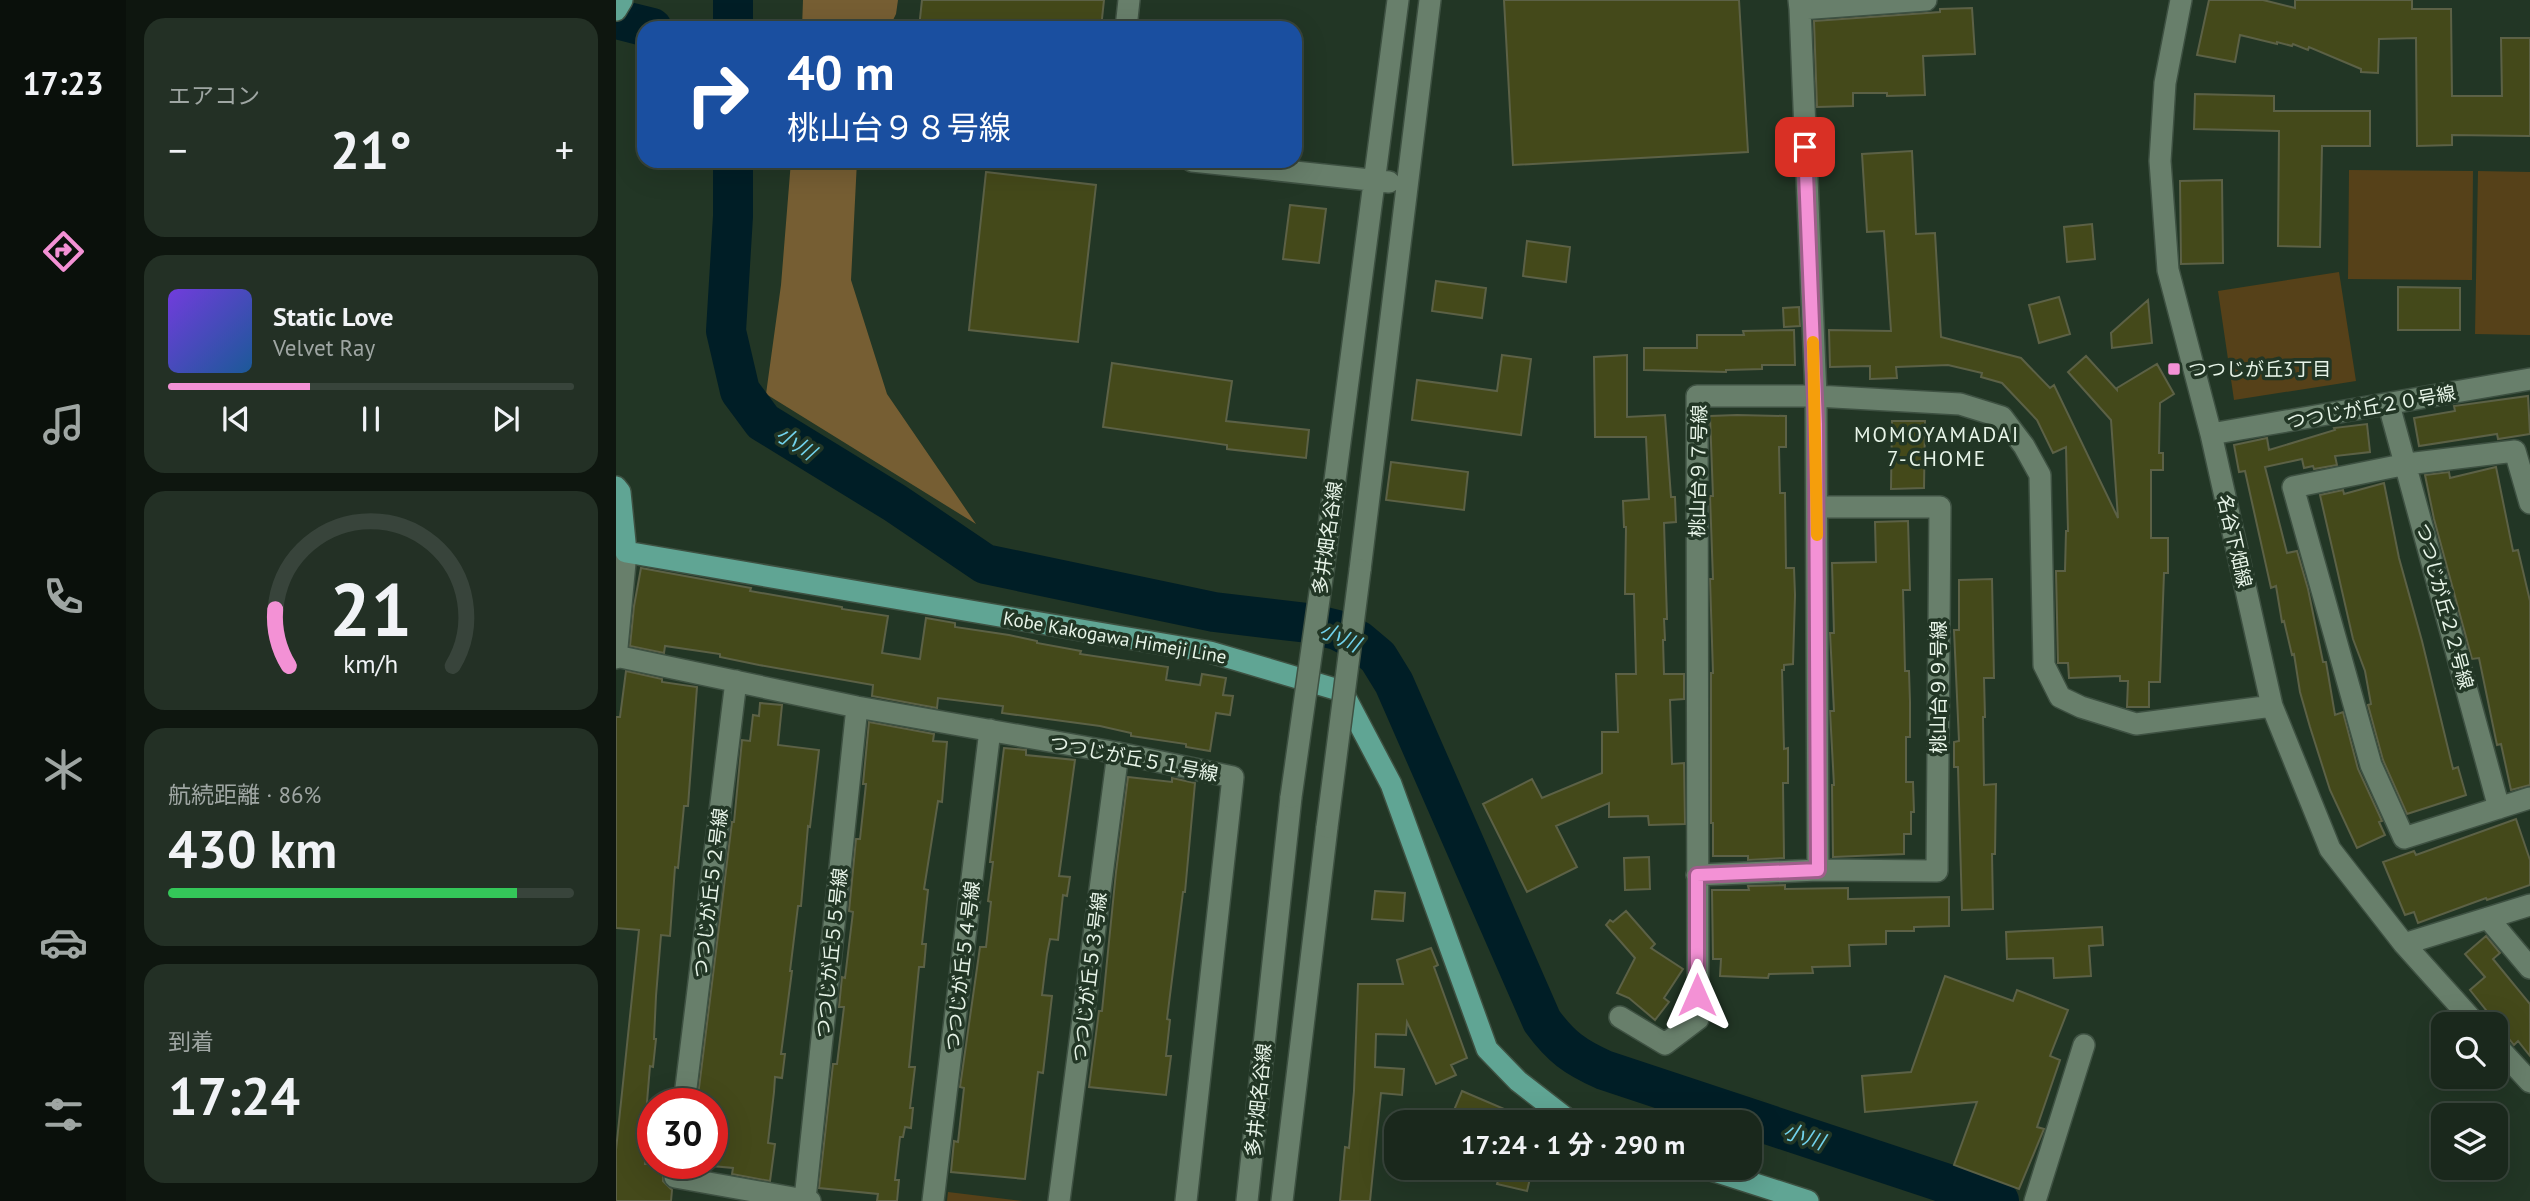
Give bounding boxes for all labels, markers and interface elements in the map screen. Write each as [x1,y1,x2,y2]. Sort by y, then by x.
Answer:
text: 40 m [787,40,894,104]
icon: right [672,49,763,140]
text: 17:23 [22,62,104,104]
text: エアコン [168,81,260,110]
text: 桃山台９８号線 [787,106,1011,148]
text: 21° [330,116,412,183]
pin [1775,117,1835,177]
text: − [168,125,187,174]
text: + [555,125,574,174]
icon: arrive [1786,128,1824,166]
icon: directions [39,227,88,276]
text: Static Love [273,300,394,333]
text: Velvet Ray [273,333,375,362]
place label: つつじが丘3丁目 [2188,357,2331,381]
marker: つつじが丘3丁目 [2166,361,2182,377]
street label: つつじが丘２０号線 [2285,380,2457,434]
icon: music [39,400,88,449]
icon: previous [217,400,255,438]
icon: pause [352,400,390,438]
icon: next [487,400,525,438]
street label: 桃山台９７号線 [1685,404,1711,538]
water label: 小川 [771,420,823,467]
district label: MOMOYAMADAI 7-CHOME [1854,421,2020,472]
street label: 多井畑名谷線 [1307,480,1347,596]
street label: 名谷下畑線 [2213,492,2257,590]
street label: つつじが丘２２号線 [2411,520,2479,692]
text: 21 [330,563,412,657]
icon: phone [39,572,88,621]
street label: Kobe Kakogawa Himeji Line [1001,606,1229,668]
water label: 小川 [1315,616,1367,659]
street label: 桃山台９９号線 [1926,620,1950,754]
text: km/h [344,648,398,680]
street label: つつじが丘５１号線 [1048,730,1220,786]
icon: climate [39,745,88,794]
text: 航続距離 · 86% [168,780,321,809]
street label: つつじが丘５２号線 [688,807,732,979]
text: 430 km [168,815,337,882]
street label: つつじが丘５５号線 [810,867,852,1039]
street label: つつじが丘５４号線 [940,880,984,1052]
street label: つつじが丘５３号線 [1067,891,1111,1063]
icon: car [39,918,88,967]
position arrow [1660,958,1734,1032]
map controls [2431,1012,2508,1180]
button: search [2431,1012,2508,1089]
text: 到着 [168,1027,214,1056]
street label: 多井畑名谷線 [1240,1042,1276,1158]
text: 17:24 [168,1062,300,1129]
speed limit sign: 30 [637,1088,728,1179]
icon: filters [39,1090,88,1139]
button: layers [2431,1103,2508,1180]
water label: 小川 [1780,1117,1830,1156]
text: 17:24 · 1 分 · 290 m [1461,1128,1685,1161]

